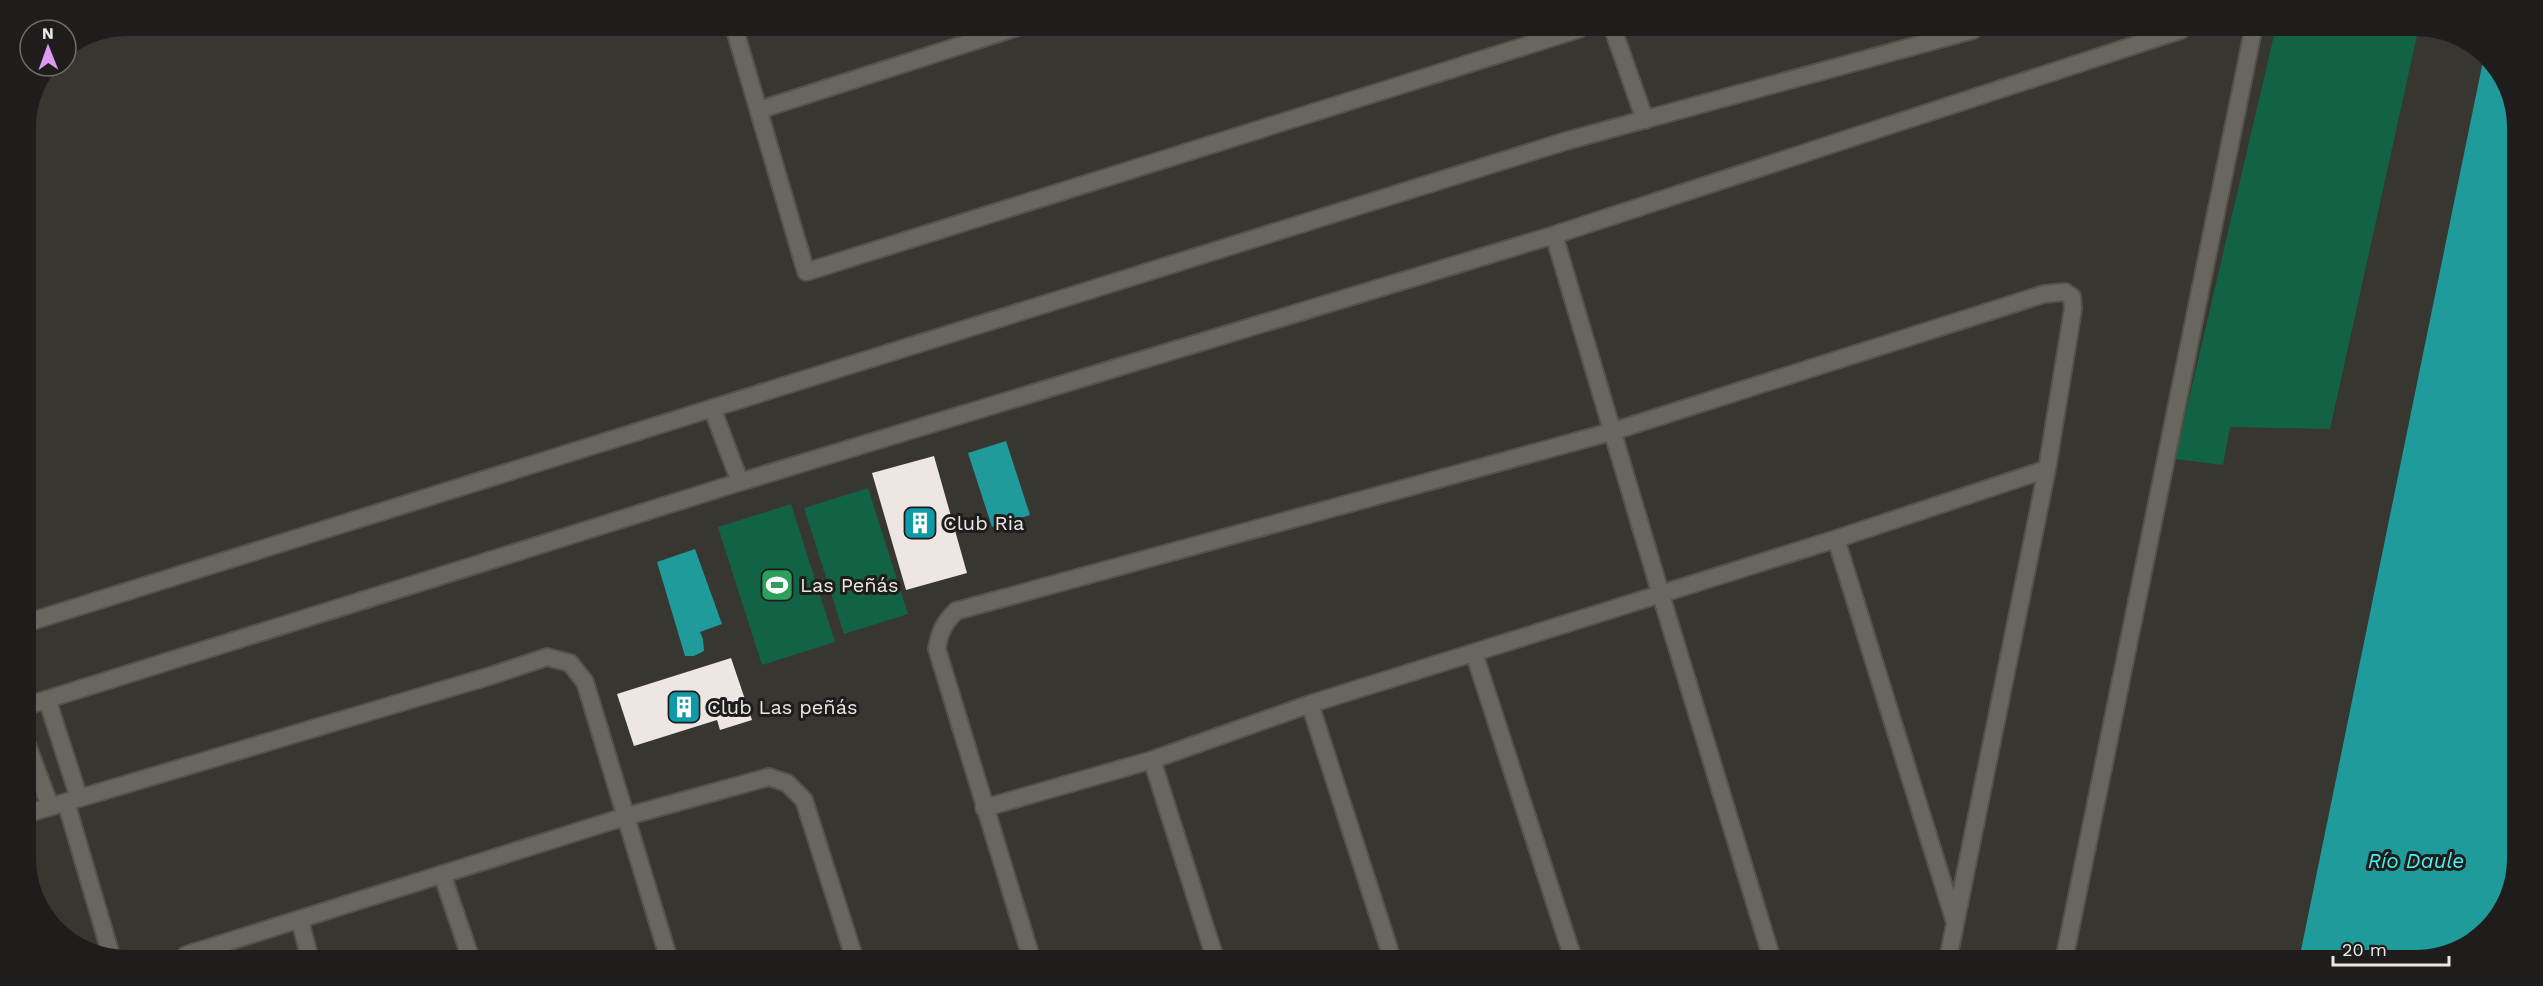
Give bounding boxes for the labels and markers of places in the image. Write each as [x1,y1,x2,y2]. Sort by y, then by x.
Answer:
building icon: Club Ria [902,505,938,541]
place label: Club Ria [943,511,1024,535]
sports icon: Las Peñás [759,567,795,603]
place label: Las Peñás [800,573,898,597]
building icon: Club Las peñás [666,689,702,725]
place label: Club Las peñás [707,695,858,719]

